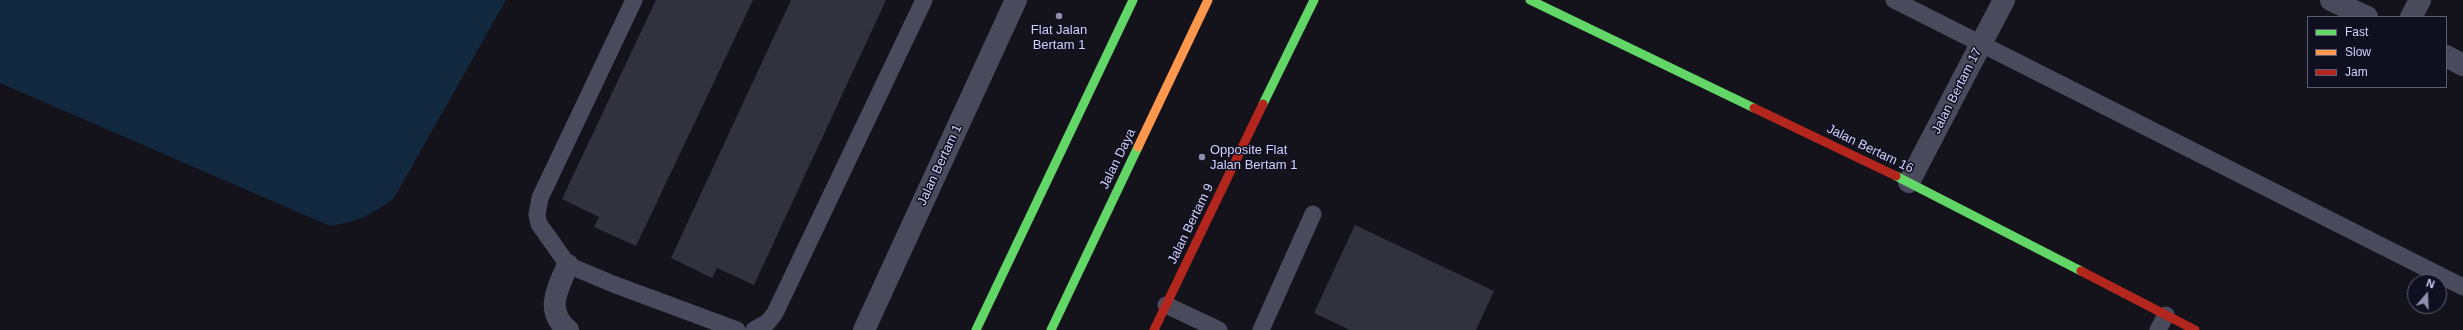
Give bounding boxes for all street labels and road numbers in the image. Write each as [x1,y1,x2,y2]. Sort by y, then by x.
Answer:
street label: Jalan Bertam 17 [1929,45,1985,137]
street label: Jalan Bertam 16 [1824,121,1916,177]
street label: Jalan Bertam 1 [914,122,966,208]
street label: Jalan Daya [1097,126,1139,192]
street label: Jalan Bertam 9 [1165,181,1217,267]

